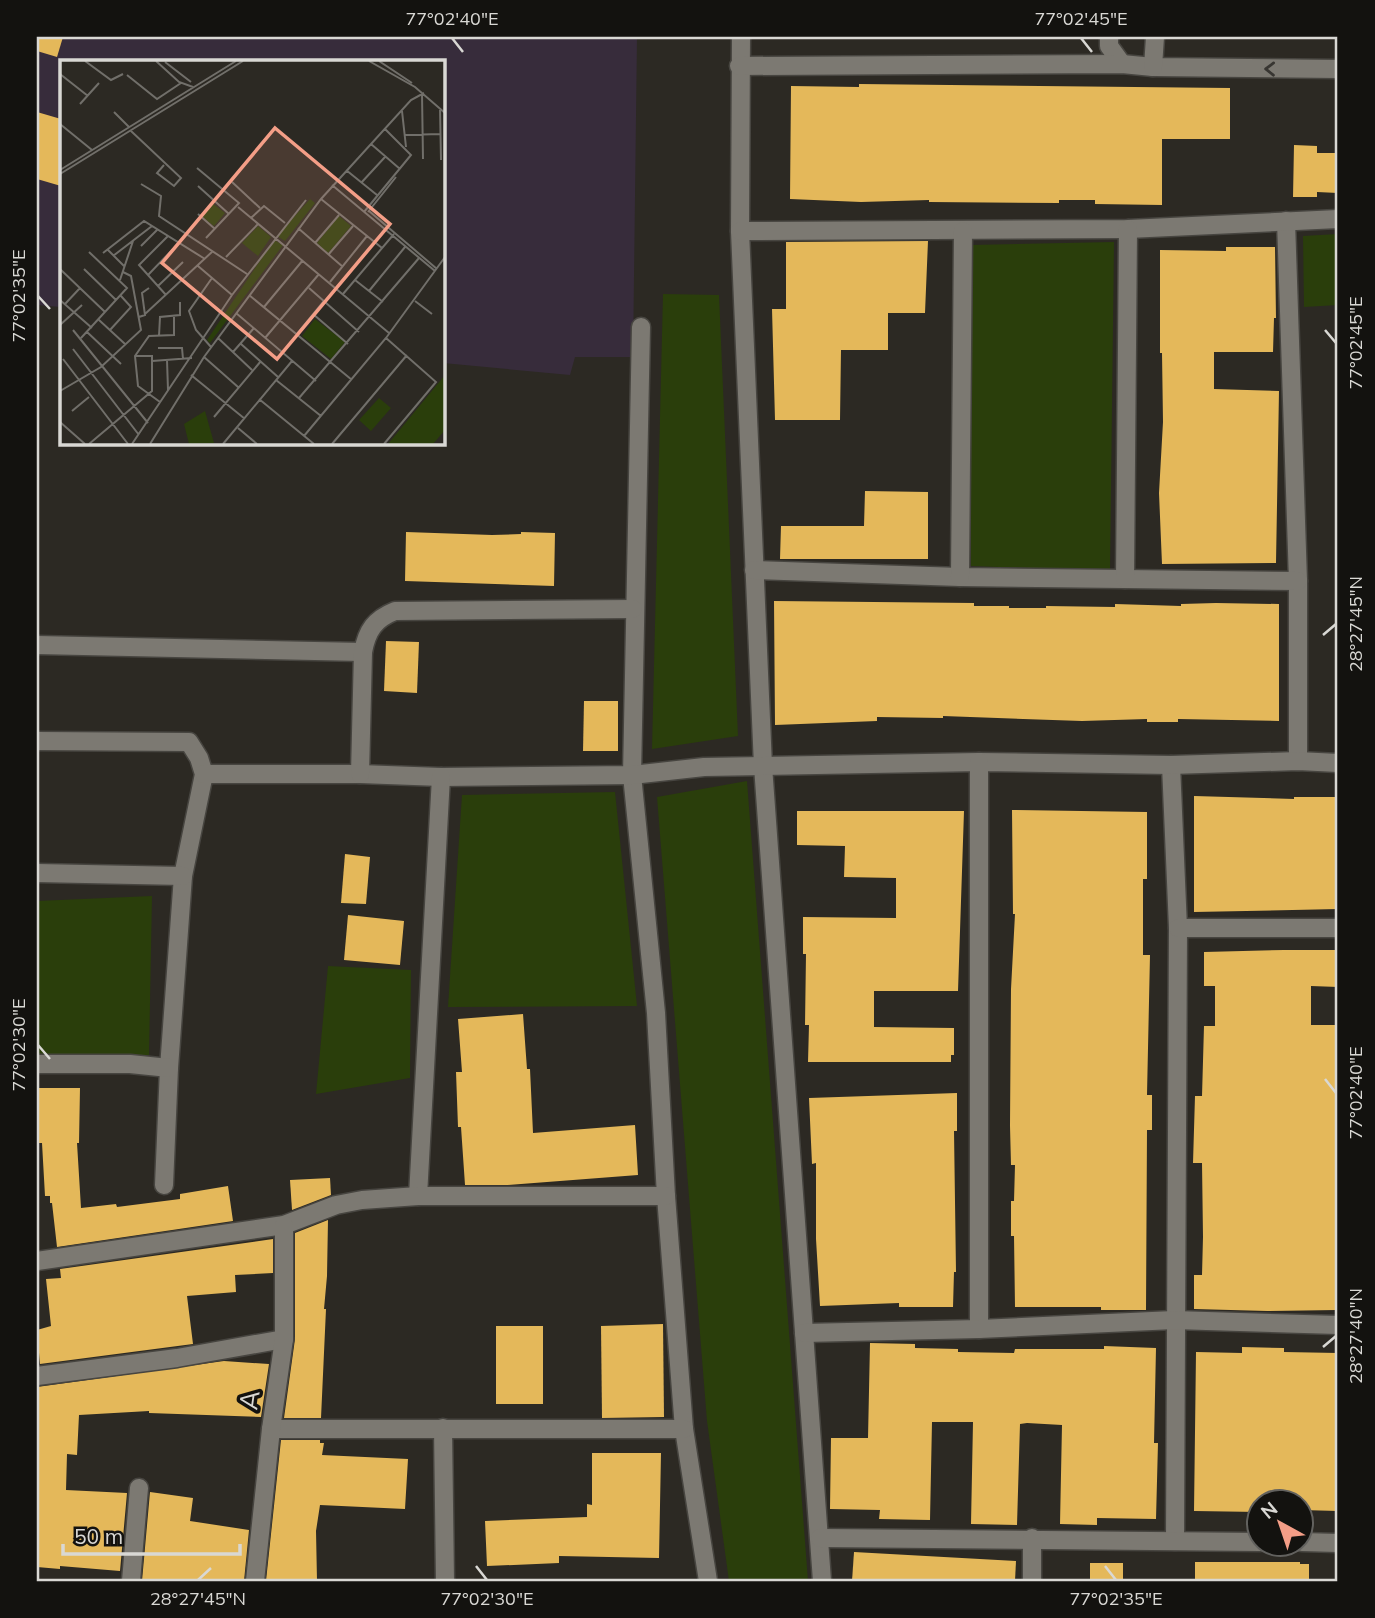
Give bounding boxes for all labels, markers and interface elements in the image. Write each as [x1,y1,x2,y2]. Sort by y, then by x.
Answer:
text: 77°02'40"E [405,7,499,30]
text: 77°02'45"E [1034,7,1128,30]
inset map [60,60,444,444]
one-way arrow [1264,61,1275,77]
text: 77°02'35"E [7,249,30,343]
text: 77°02'45"E [1344,296,1367,390]
text: 28°27'45"N [1344,576,1367,672]
text: 77°02'30"E [7,998,30,1092]
text: 77°02'40"E [1344,1046,1367,1140]
text: 28°27'40"N [1344,1288,1367,1384]
street label: A [231,1388,267,1412]
north arrow [1246,1488,1316,1558]
text: N [1256,1496,1282,1524]
scale bar [63,1513,240,1557]
text: 50 m [74,1523,123,1549]
text: 28°27'45"N [150,1587,246,1610]
text: 77°02'30"E [440,1587,534,1610]
text: 77°02'35"E [1069,1587,1163,1610]

